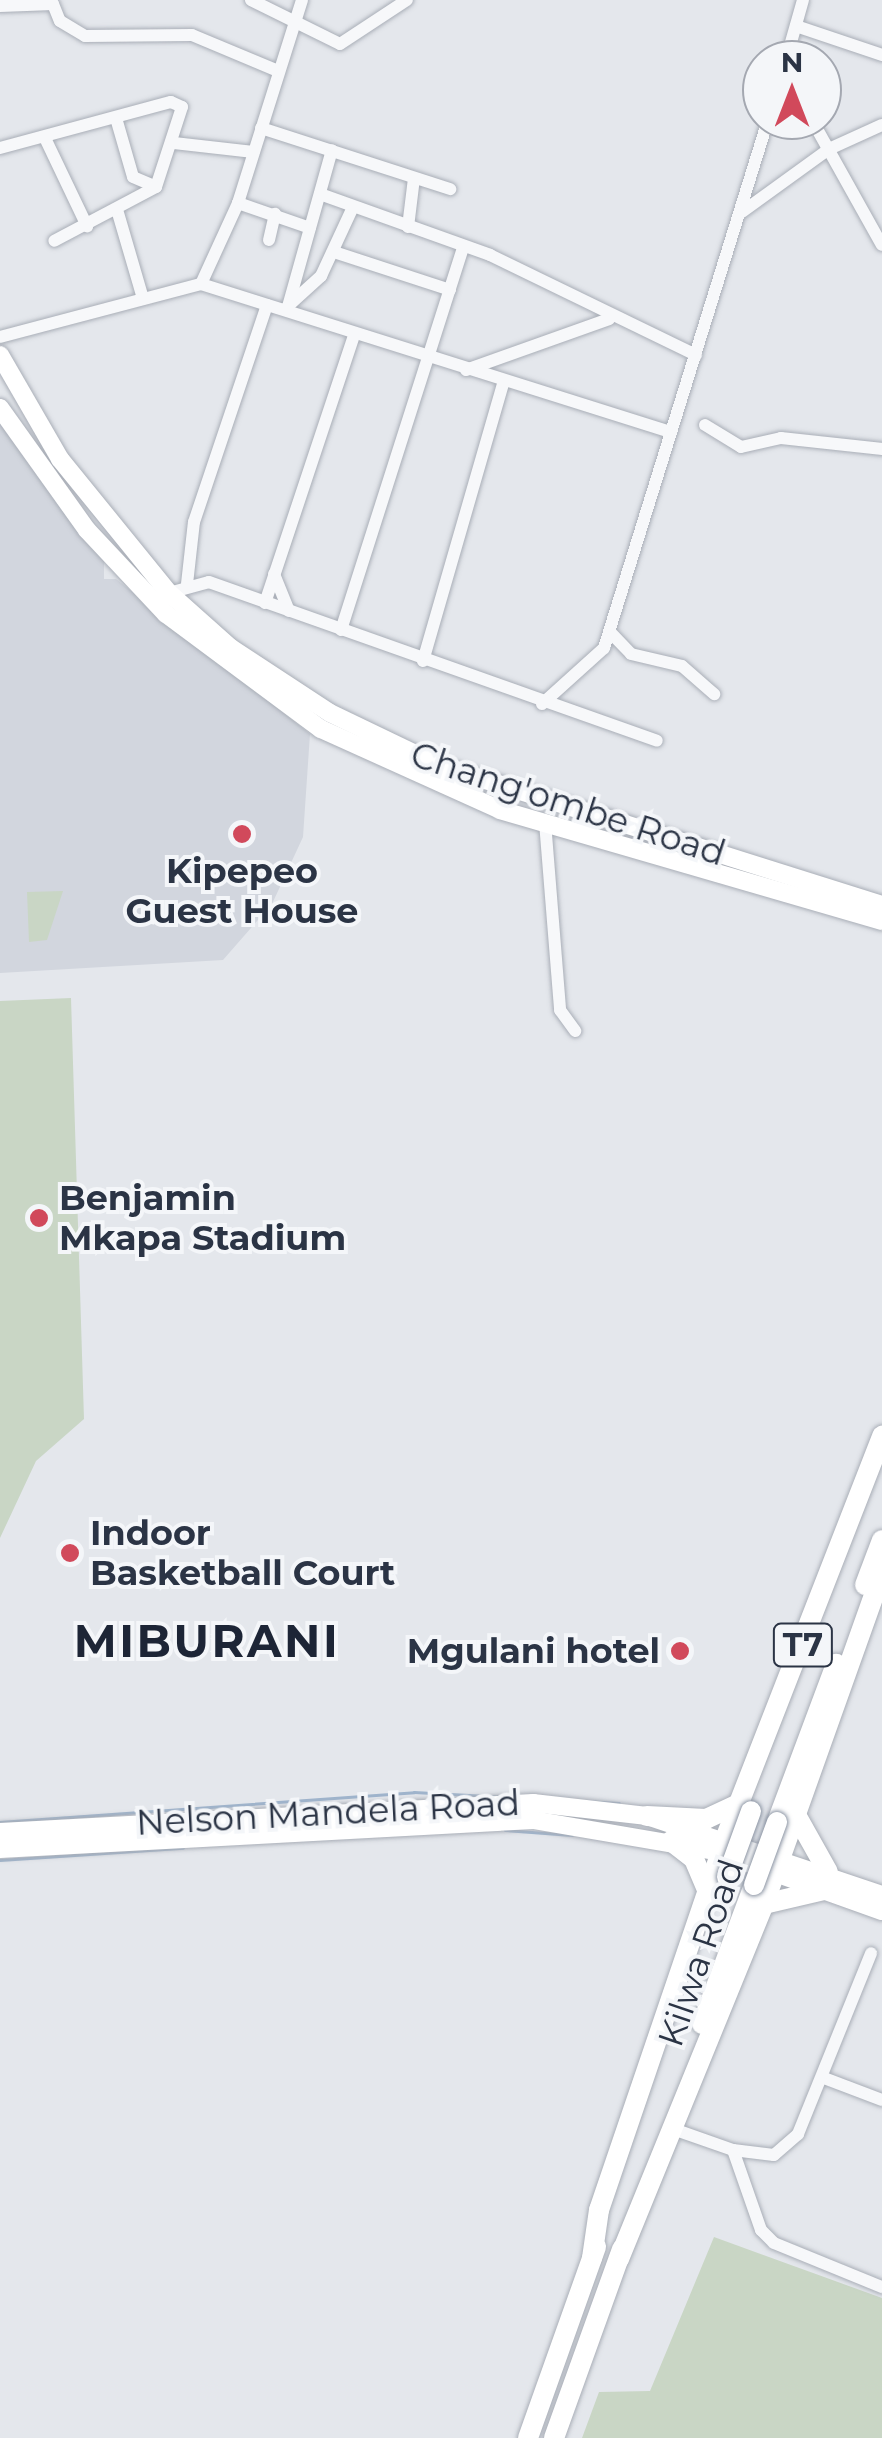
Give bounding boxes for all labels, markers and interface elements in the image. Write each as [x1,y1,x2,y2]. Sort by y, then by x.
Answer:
north arrow [742,40,842,140]
text: N [781,45,803,79]
street label: Chang'ombe Road [406,733,730,875]
marker: Kipepeo Guest House [231,823,253,845]
place label: Kipepeo Guest House [126,850,358,932]
place label: Benjamin Mkapa Stadium [59,1177,346,1259]
marker: Benjamin Mkapa Stadium [28,1207,50,1229]
place label: Indoor Basketball Court [90,1512,395,1594]
marker: Indoor Basketball Court [59,1542,81,1564]
district label: MIBURANI [74,1614,340,1668]
road number: T7 [770,1618,836,1672]
place label: Mgulani hotel [407,1630,660,1672]
marker: Mgulani hotel [669,1640,691,1662]
street label: Nelson Mandela Road [135,1782,521,1844]
street label: Kilwa Road [649,1854,753,2052]

